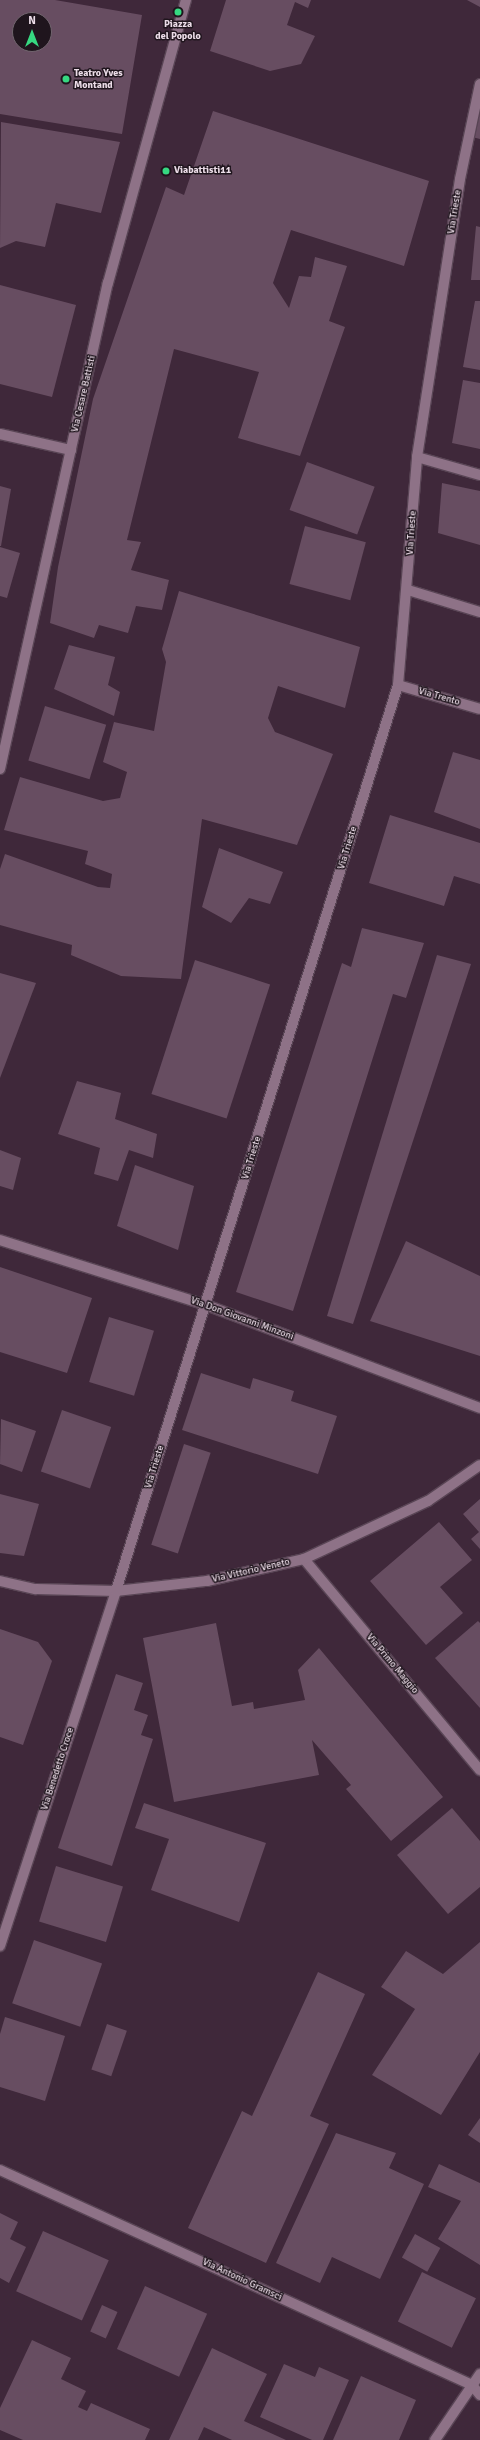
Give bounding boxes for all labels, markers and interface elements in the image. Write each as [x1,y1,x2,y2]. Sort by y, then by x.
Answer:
marker: Piazza del Popolo [173,7,183,17]
north arrow [12,12,52,52]
text: N [28,14,36,27]
place label: Piazza del Popolo [155,18,201,42]
place label: Teatro Yves Montand [74,67,123,90]
marker: Teatro Yves Montand [61,74,71,84]
place label: Viabattisti11 [174,165,231,177]
marker: Viabattisti11 [161,166,171,176]
street label: Via Trieste [446,189,464,235]
street label: Via Cesare Battisti [69,355,99,433]
street label: Via Trieste [404,510,420,556]
street label: Via Trento [417,685,461,709]
street label: Via Trieste [336,825,360,871]
street label: Via Trieste [240,1135,264,1181]
street label: Via Don Giovanni Minzoni [189,1295,295,1343]
street label: Via Trieste [143,1444,167,1490]
street label: Via Vittorio Veneto [211,1556,291,1586]
street label: Via Primo Maggio [363,1632,421,1696]
street label: Via Benedetto Croce [39,1726,77,1812]
street label: Via Antonio Gramsci [200,2256,284,2304]

